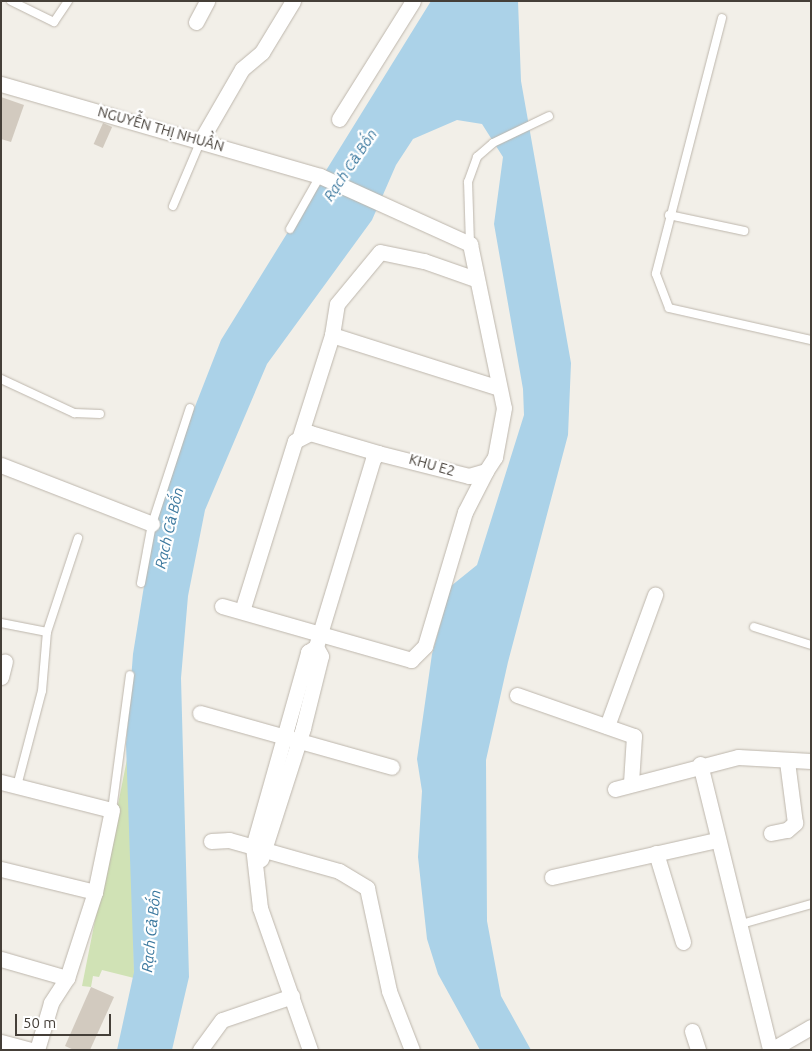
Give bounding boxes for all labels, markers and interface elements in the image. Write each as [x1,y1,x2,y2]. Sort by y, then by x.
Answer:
street label: NGUYỄN THỊ NHUẦN [96,103,226,155]
water label: Rạch Cả Bốn [319,126,381,204]
street label: KHU E2 [407,450,457,480]
water label: Rạch Cả Bốn [151,486,187,570]
water label: Rạch Cả Bốn [138,889,164,973]
scale bar [18,1004,114,1036]
text: 50 m [23,1014,56,1031]

